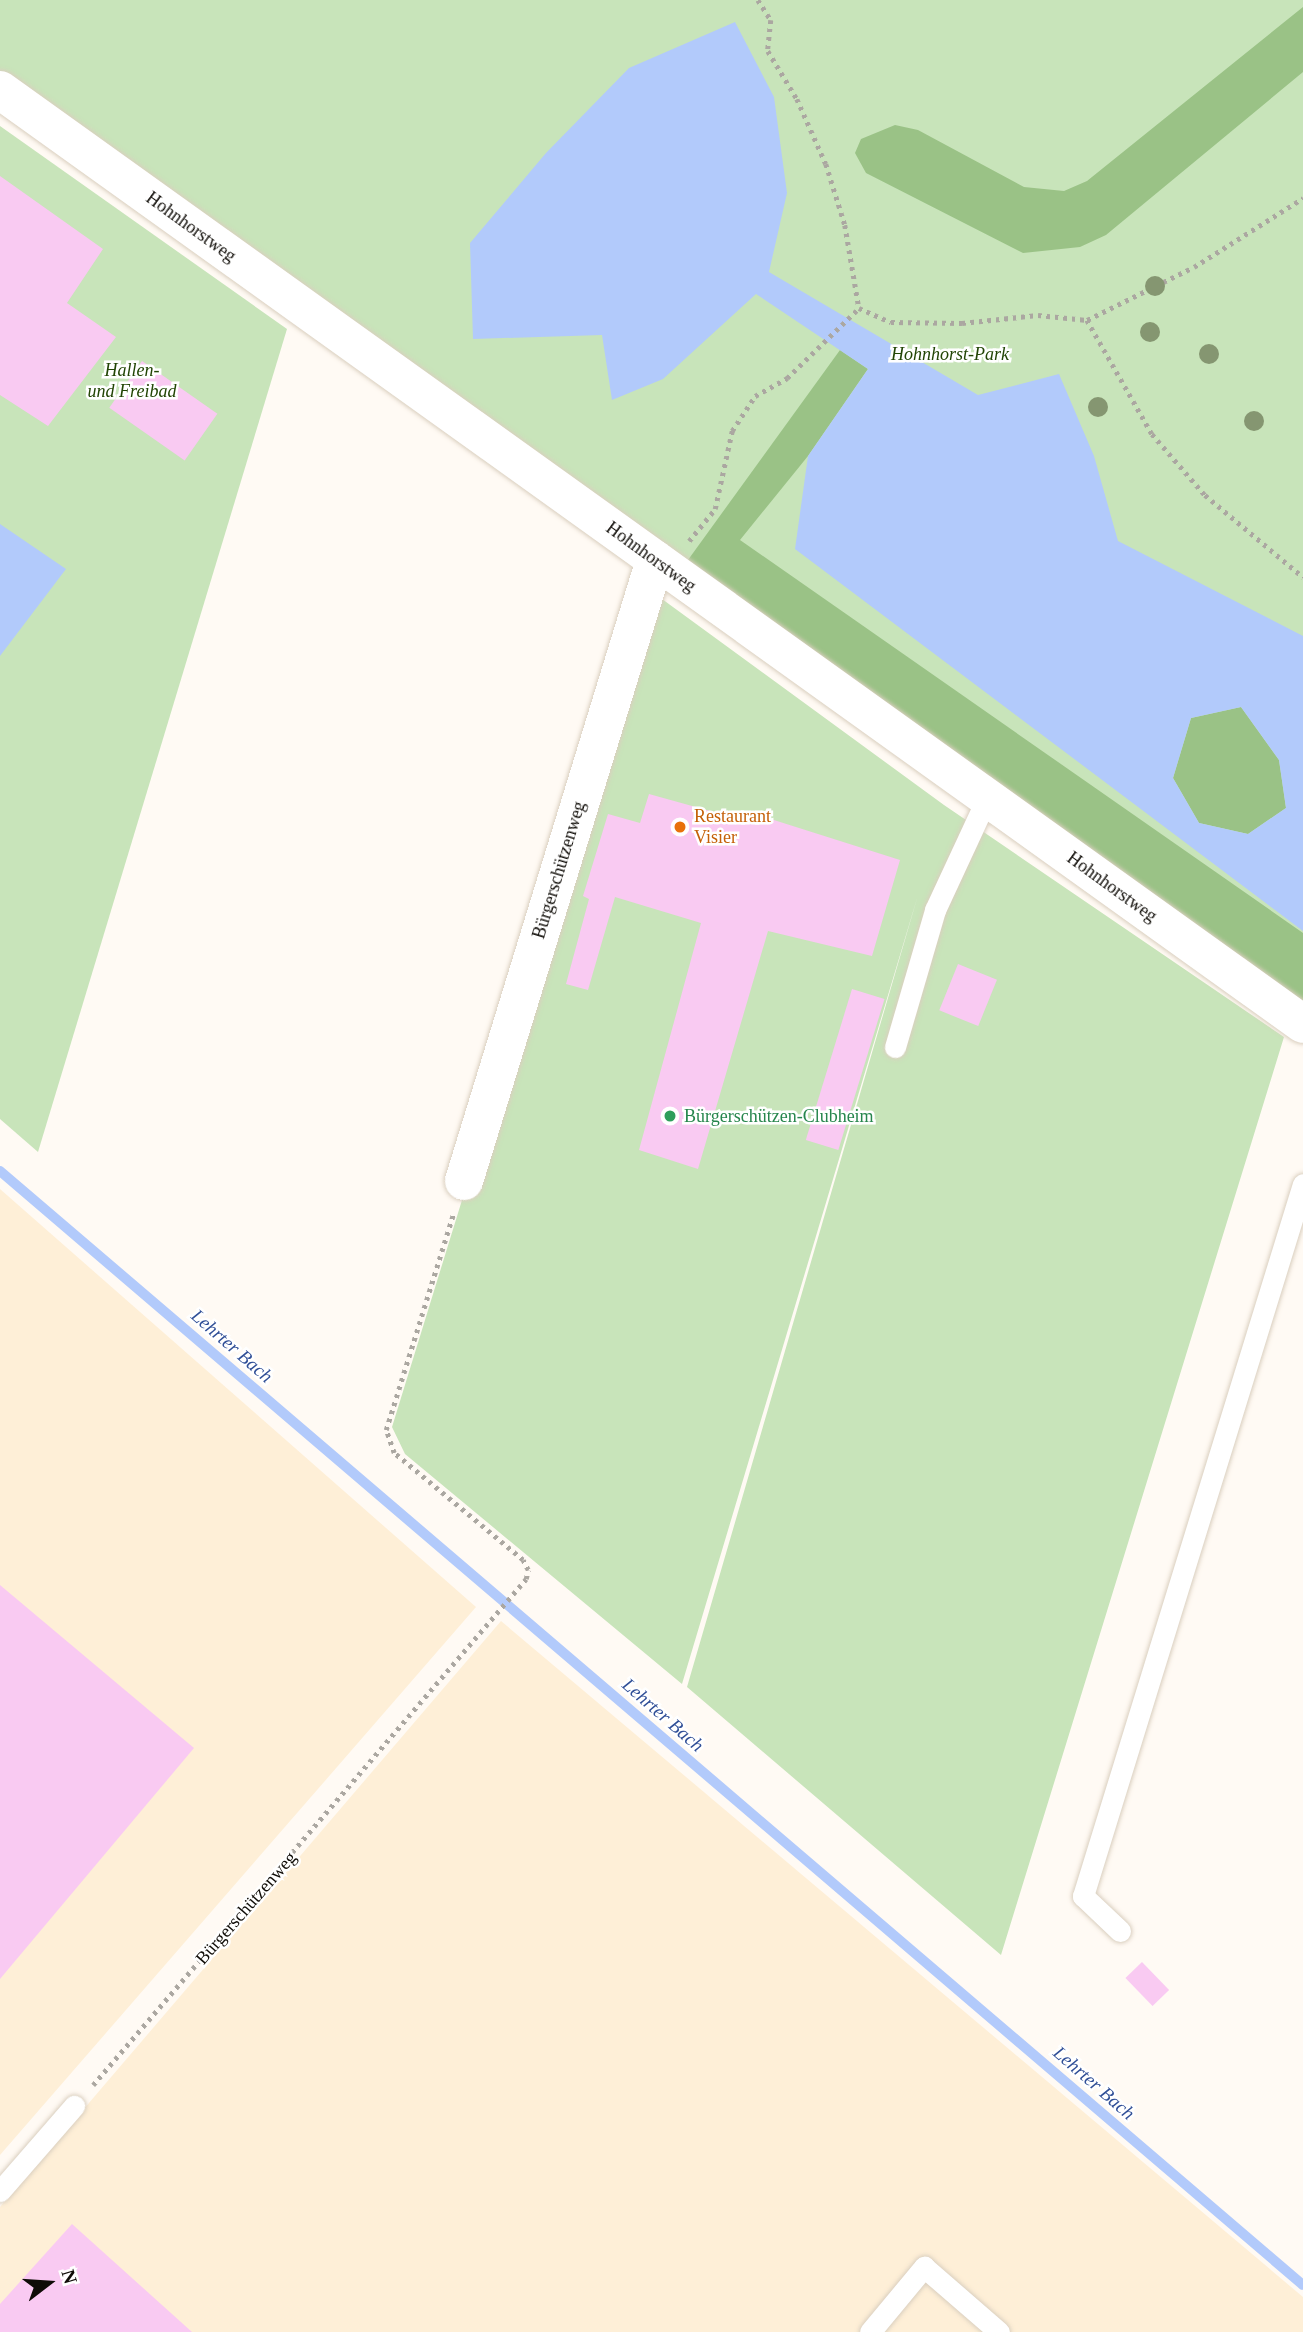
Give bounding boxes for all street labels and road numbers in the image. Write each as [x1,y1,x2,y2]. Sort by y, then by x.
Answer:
street label: Hohnhorstweg [142,187,240,267]
street label: Hohnhorstweg [602,517,700,597]
street label: Bürgerschützenweg [528,799,590,941]
street label: Hohnhorstweg [1063,847,1161,927]
street label: Bürgerschützenweg [191,1847,301,1969]

